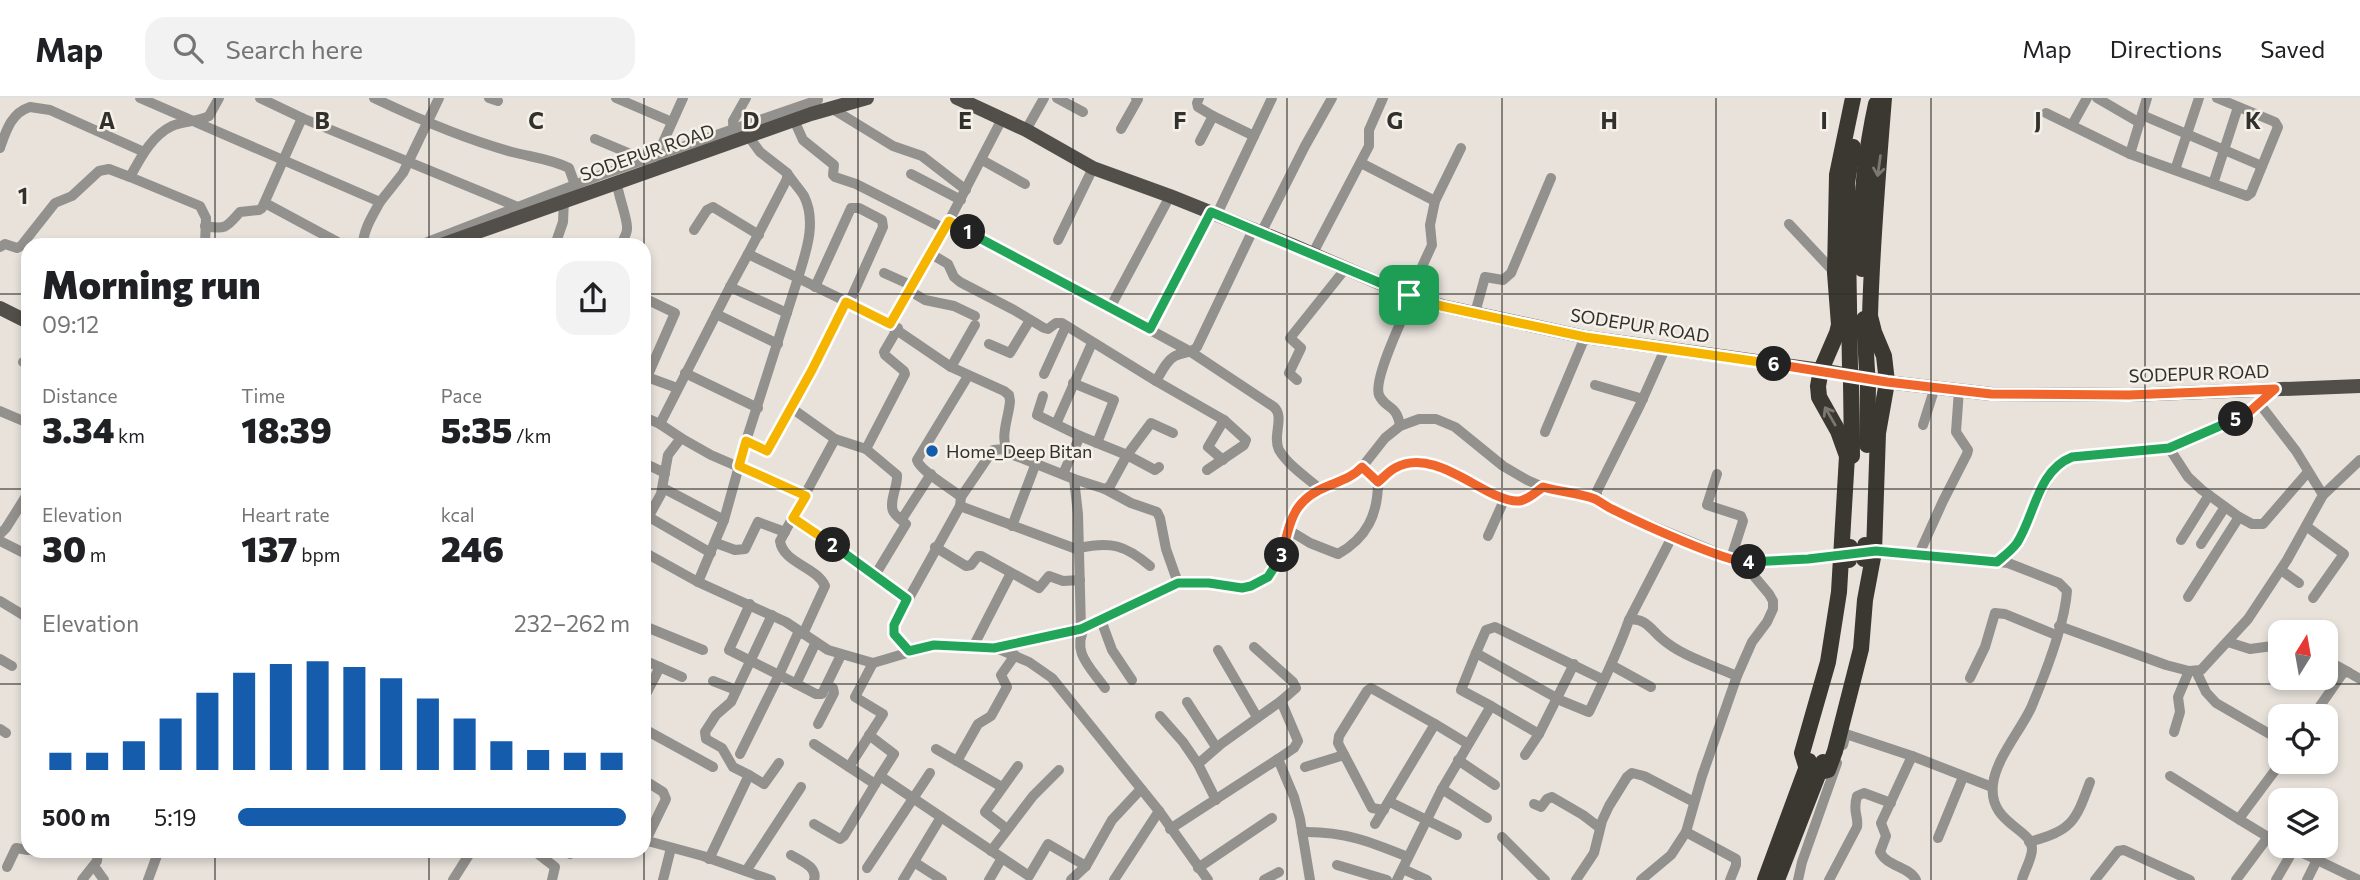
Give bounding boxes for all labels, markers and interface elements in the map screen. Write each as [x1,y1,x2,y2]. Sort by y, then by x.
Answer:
search box [145,17,635,80]
text: Map [35,28,103,69]
icon: search [169,29,207,67]
text: Search here [225,33,363,64]
text: Map [2022,34,2072,63]
text: Directions [2110,34,2222,63]
text: Saved [2260,34,2325,63]
text: A [99,106,116,134]
text: B [314,106,330,134]
text: C [528,106,544,134]
text: D [743,106,760,134]
text: E [958,106,972,134]
text: F [1173,106,1187,134]
text: G [1387,106,1403,134]
text: H [1600,106,1618,134]
text: I [1820,106,1828,134]
text: J [2034,106,2042,134]
text: K [2245,106,2261,134]
street label: SODEPUR ROAD [577,119,717,185]
one-way arrow [1872,154,1885,177]
text: 1 [18,181,28,209]
pin: 1 [950,214,986,250]
text: 1 [963,220,972,243]
text: Morning run [42,260,261,307]
button: share [556,261,630,335]
pin [1379,265,1439,325]
icon: arrive [1390,276,1428,314]
street label: SODEPUR ROAD [1569,303,1711,347]
text: 09:12 [42,310,99,338]
pin: 6 [1756,346,1792,382]
text: 6 [1768,352,1779,375]
street label: SODEPUR ROAD [2128,360,2270,386]
text: Distance [42,384,118,407]
text: Time [241,384,285,407]
text: Pace [441,384,482,407]
pin: 5 [2218,402,2254,436]
one-way arrow [1823,406,1836,427]
text: 3.34 [42,407,114,450]
text: 18:39 [241,407,332,450]
text: 5:35 [441,407,512,450]
text: 5 [2230,407,2241,430]
text: km [114,424,145,447]
text: /km [512,424,551,447]
place label: Home_Deep Bitan [946,440,1092,462]
marker: Home_Deep Bitan [924,443,940,459]
text: Elevation [42,503,122,526]
text: Heart rate [241,503,330,526]
text: kcal [441,503,475,526]
text: 30 [42,526,86,569]
text: 137 [241,526,298,569]
text: 246 [441,526,504,569]
pin: 2 [816,528,850,562]
text: 2 [827,533,838,556]
pin: 3 [1264,538,1300,573]
text: m [86,543,106,566]
text: bpm [298,543,340,566]
text: 3 [1276,543,1287,566]
pin: 4 [1732,545,1766,580]
text: 4 [1743,550,1754,573]
text: Elevation [42,609,139,637]
text: 232–262 m [514,609,630,637]
north arrow [2268,620,2338,690]
map controls [2268,620,2338,858]
button: locate [2268,704,2338,774]
button: layers [2268,788,2338,858]
text: 500 m [42,803,110,831]
text: 5:19 [154,803,196,831]

